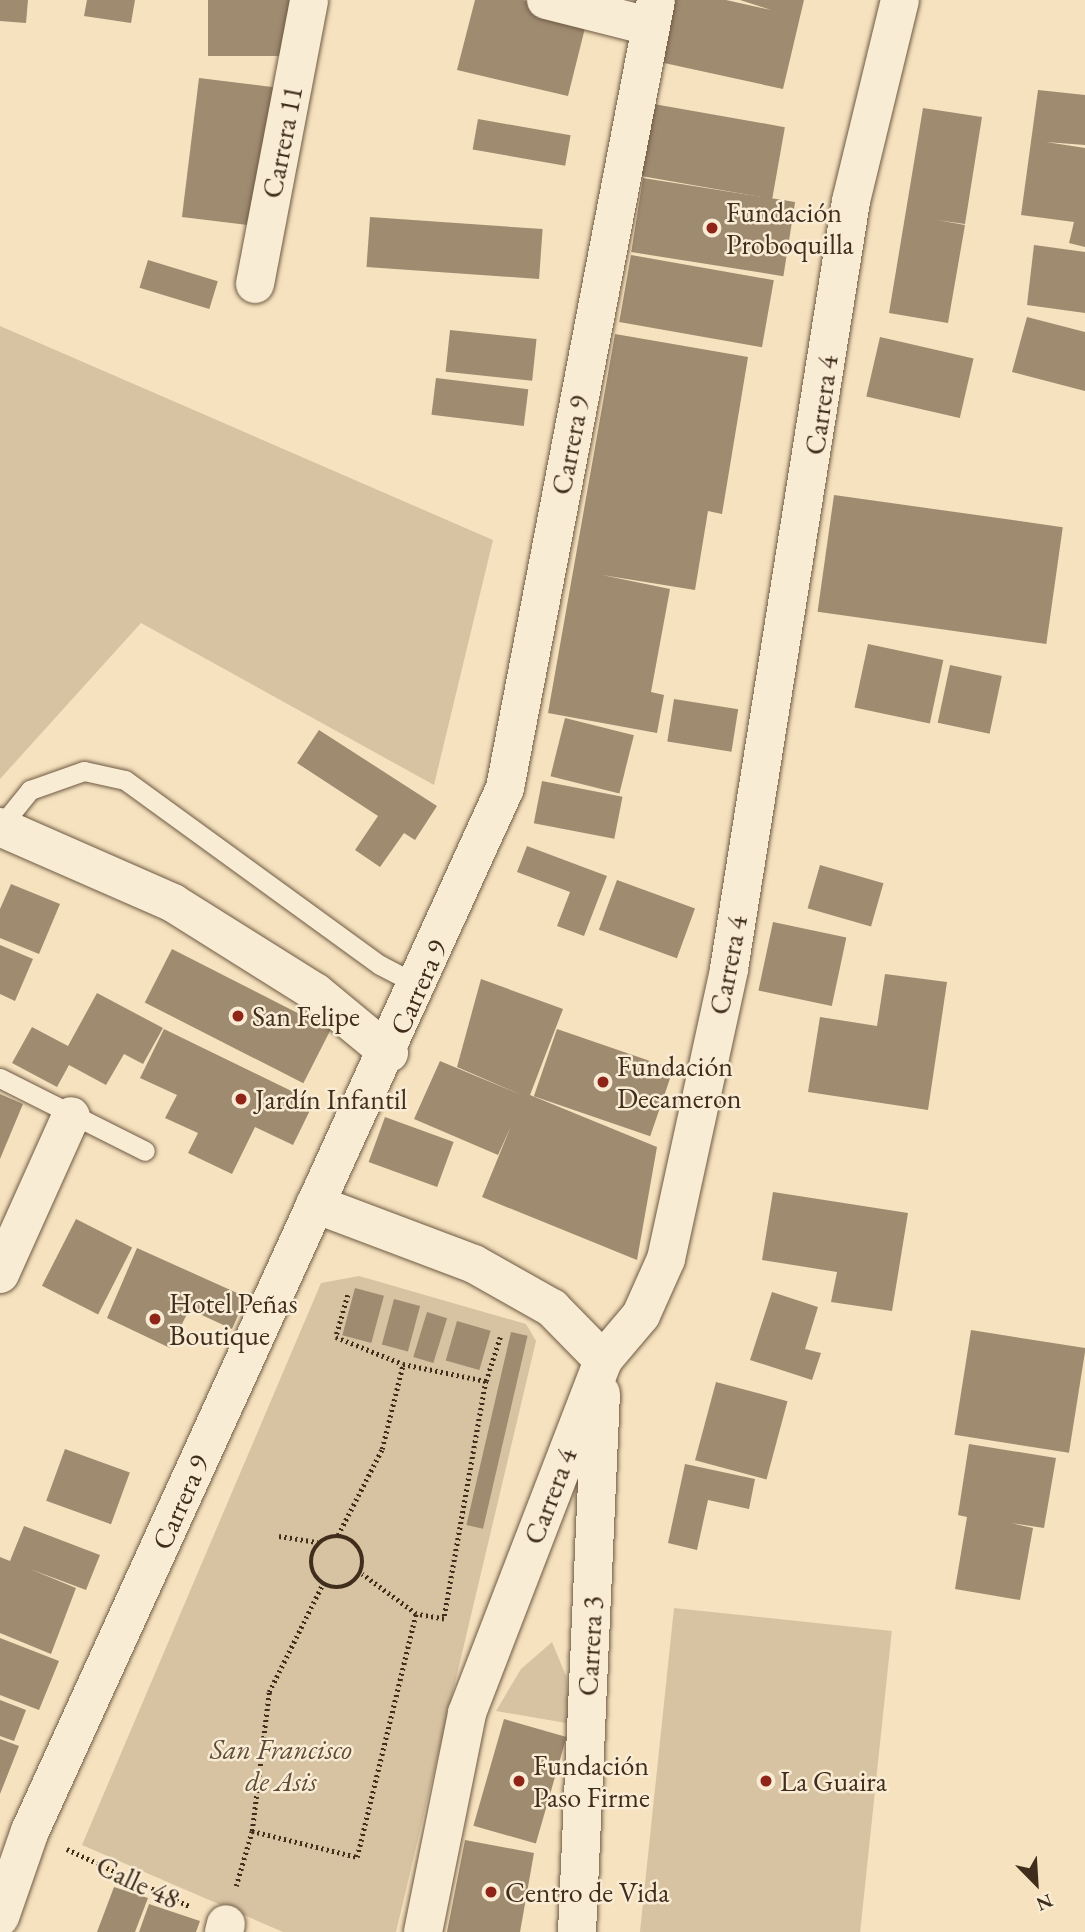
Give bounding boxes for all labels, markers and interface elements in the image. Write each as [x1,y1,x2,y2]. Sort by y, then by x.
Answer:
street label: Carrera 11 [255,83,309,201]
place label: Fundación Proboquilla [726,195,854,261]
marker: Fundación Proboquilla [704,220,720,236]
street label: Carrera 4 [797,353,845,457]
street label: Carrera 9 [544,393,596,497]
street label: Carrera 4 [702,913,754,1017]
street label: Carrera 9 [382,934,454,1040]
place label: San Felipe [252,999,360,1033]
marker: San Felipe [230,1008,246,1024]
place label: Fundación Decameron [617,1049,742,1115]
marker: Fundación Decameron [595,1074,611,1090]
place label: Jardín Infantil [255,1082,407,1116]
marker: Jardín Infantil [233,1091,249,1107]
place label: Hotel Peñas Boutique [169,1286,298,1352]
marker: Hotel Peñas Boutique [147,1311,163,1327]
street label: Carrera 4 [516,1443,584,1549]
street label: Carrera 9 [144,1449,216,1555]
street label: Carrera 3 [571,1595,609,1697]
park label: San Francisco de Asis [210,1732,352,1798]
place label: Fundación Paso Firme [533,1748,650,1814]
place label: La Guaira [780,1764,887,1798]
marker: Fundación Paso Firme [511,1773,527,1789]
marker: La Guaira [758,1773,774,1789]
street label: Calle 48 [91,1848,185,1916]
north arrow [1001,1848,1071,1918]
place label: Centro de Vida [505,1875,669,1909]
marker: Centro de Vida [483,1884,499,1900]
text: N [1033,1888,1057,1917]

